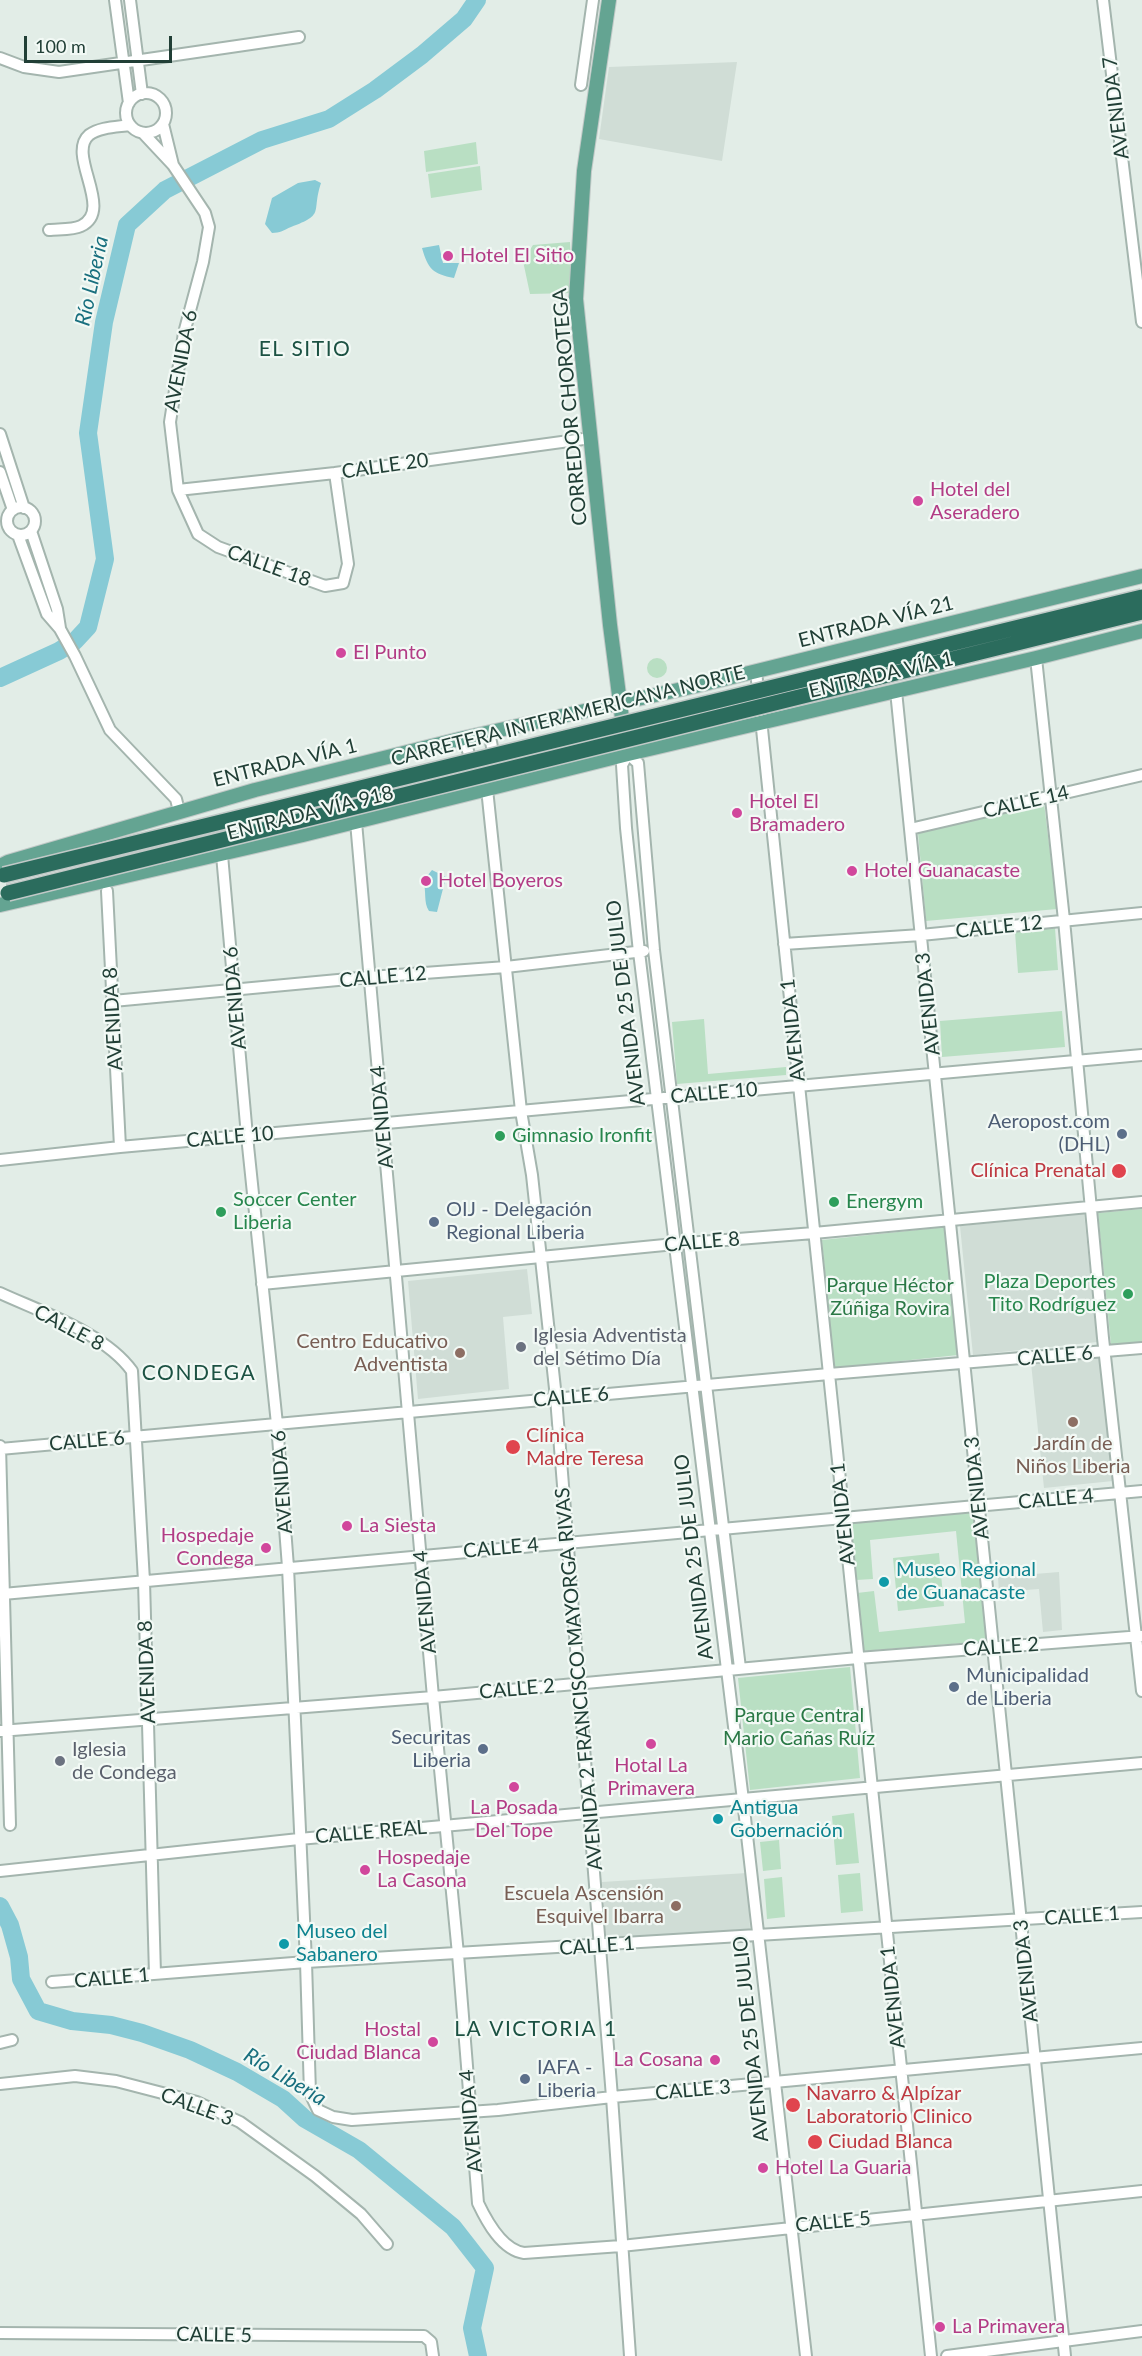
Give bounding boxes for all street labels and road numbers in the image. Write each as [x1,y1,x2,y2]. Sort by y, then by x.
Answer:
street label: AVENIDA 7 [1098,55,1134,161]
street label: CORREDOR CHOROTEGA [548,287,592,527]
street label: AVENIDA 6 [159,308,203,414]
street label: CALLE 20 [340,448,430,484]
street label: CALLE 18 [224,540,314,592]
street label: ENTRADA VÍA 21 [796,591,956,653]
street label: ENTRADA VÍA 1 [806,647,956,703]
street label: CARRETERA INTERAMERICANA NORTE [388,660,748,772]
street label: ENTRADA VÍA 1 [210,734,360,792]
street label: CALLE 14 [981,780,1071,824]
street label: ENTRADA VÍA 918 [224,781,396,845]
street label: AVENIDA 25 DE JULIO [601,899,651,1107]
street label: CALLE 12 [954,911,1044,943]
street label: AVENIDA 6 [219,945,251,1051]
street label: AVENIDA 3 [911,951,945,1057]
street label: CALLE 12 [338,961,428,993]
street label: AVENIDA 8 [98,967,128,1071]
street label: AVENIDA 1 [776,977,810,1083]
street label: AVENIDA 4 [366,1064,398,1170]
street label: CALLE 10 [669,1077,759,1109]
street label: CALLE 10 [185,1121,275,1153]
street label: CALLE 8 [663,1227,741,1257]
street label: CALLE 8 [30,1300,108,1356]
street label: CALLE 6 [1016,1341,1094,1371]
street label: CALLE 6 [532,1382,610,1412]
street label: CALLE 6 [48,1426,126,1456]
street label: AVENIDA 6 [266,1430,298,1534]
street label: AVENIDA 3 [960,1435,994,1541]
street label: AVENIDA 25 DE JULIO [669,1453,719,1661]
street label: AVENIDA 1 [826,1461,860,1567]
street label: CALLE 4 [1017,1484,1095,1514]
street label: AVENIDA 2 FRANCISCO MAYORGA RIVAS [550,1487,608,1871]
street label: CALLE 4 [462,1533,540,1563]
street label: AVENIDA 4 [409,1549,441,1655]
street label: AVENIDA 8 [133,1620,161,1724]
street label: CALLE 2 [962,1632,1040,1662]
street label: CALLE 2 [478,1674,556,1704]
street label: CALLE REAL [314,1815,428,1849]
street label: CALLE 1 [1043,1901,1121,1931]
street label: AVENIDA 3 [1009,1918,1043,2024]
street label: CALLE 1 [558,1931,636,1961]
street label: AVENIDA 25 DE JULIO [728,1935,774,2143]
street label: AVENIDA 1 [876,1944,910,2050]
street label: CALLE 1 [73,1963,151,1993]
street label: AVENIDA 4 [455,2068,487,2174]
street label: CALLE 3 [654,2075,732,2105]
street label: CALLE 3 [157,2083,237,2131]
street label: CALLE 5 [794,2206,872,2238]
street label: CALLE 5 [176,2322,252,2348]

